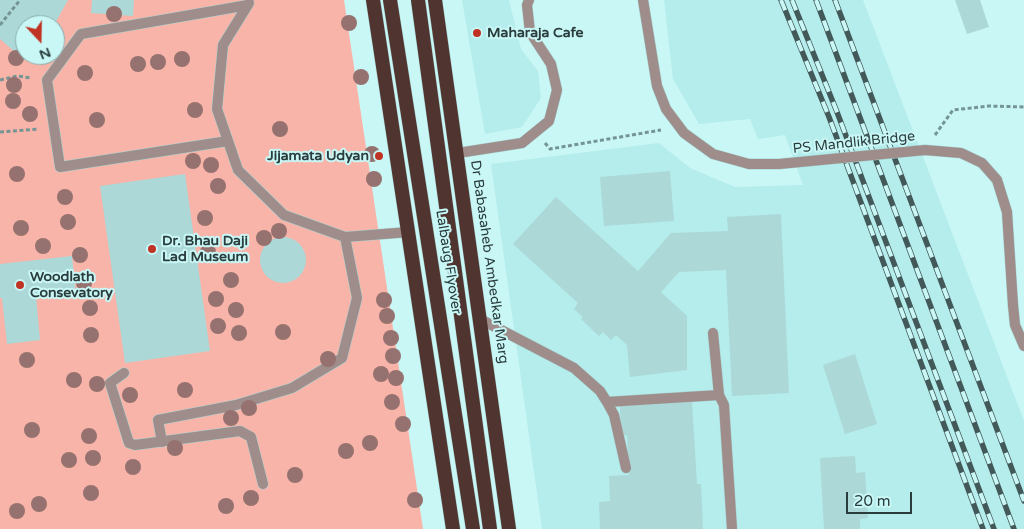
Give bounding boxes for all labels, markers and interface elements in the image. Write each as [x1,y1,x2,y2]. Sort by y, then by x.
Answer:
north arrow [15,15,65,65]
place label: Maharaja Cafe [487,25,583,41]
marker: Maharaja Cafe [471,27,483,39]
text: N [37,44,53,63]
street label: PS Mandlik Bridge [792,128,916,158]
place label: Jijamata Udyan [267,148,369,164]
marker: Jijamata Udyan [373,150,385,162]
street label: Dr Babasaheb Ambedkar Marg [466,159,512,365]
street label: Lalbaug Flyover [431,209,465,315]
place label: Dr. Bhau Daji Lad Museum [162,233,248,266]
marker: Dr. Bhau Daji Lad Museum [146,243,158,255]
place label: Woodlath Consevatory [30,269,113,302]
marker: Woodlath Consevatory [14,279,26,291]
scale bar [849,482,915,514]
text: 20 m [854,492,891,510]

